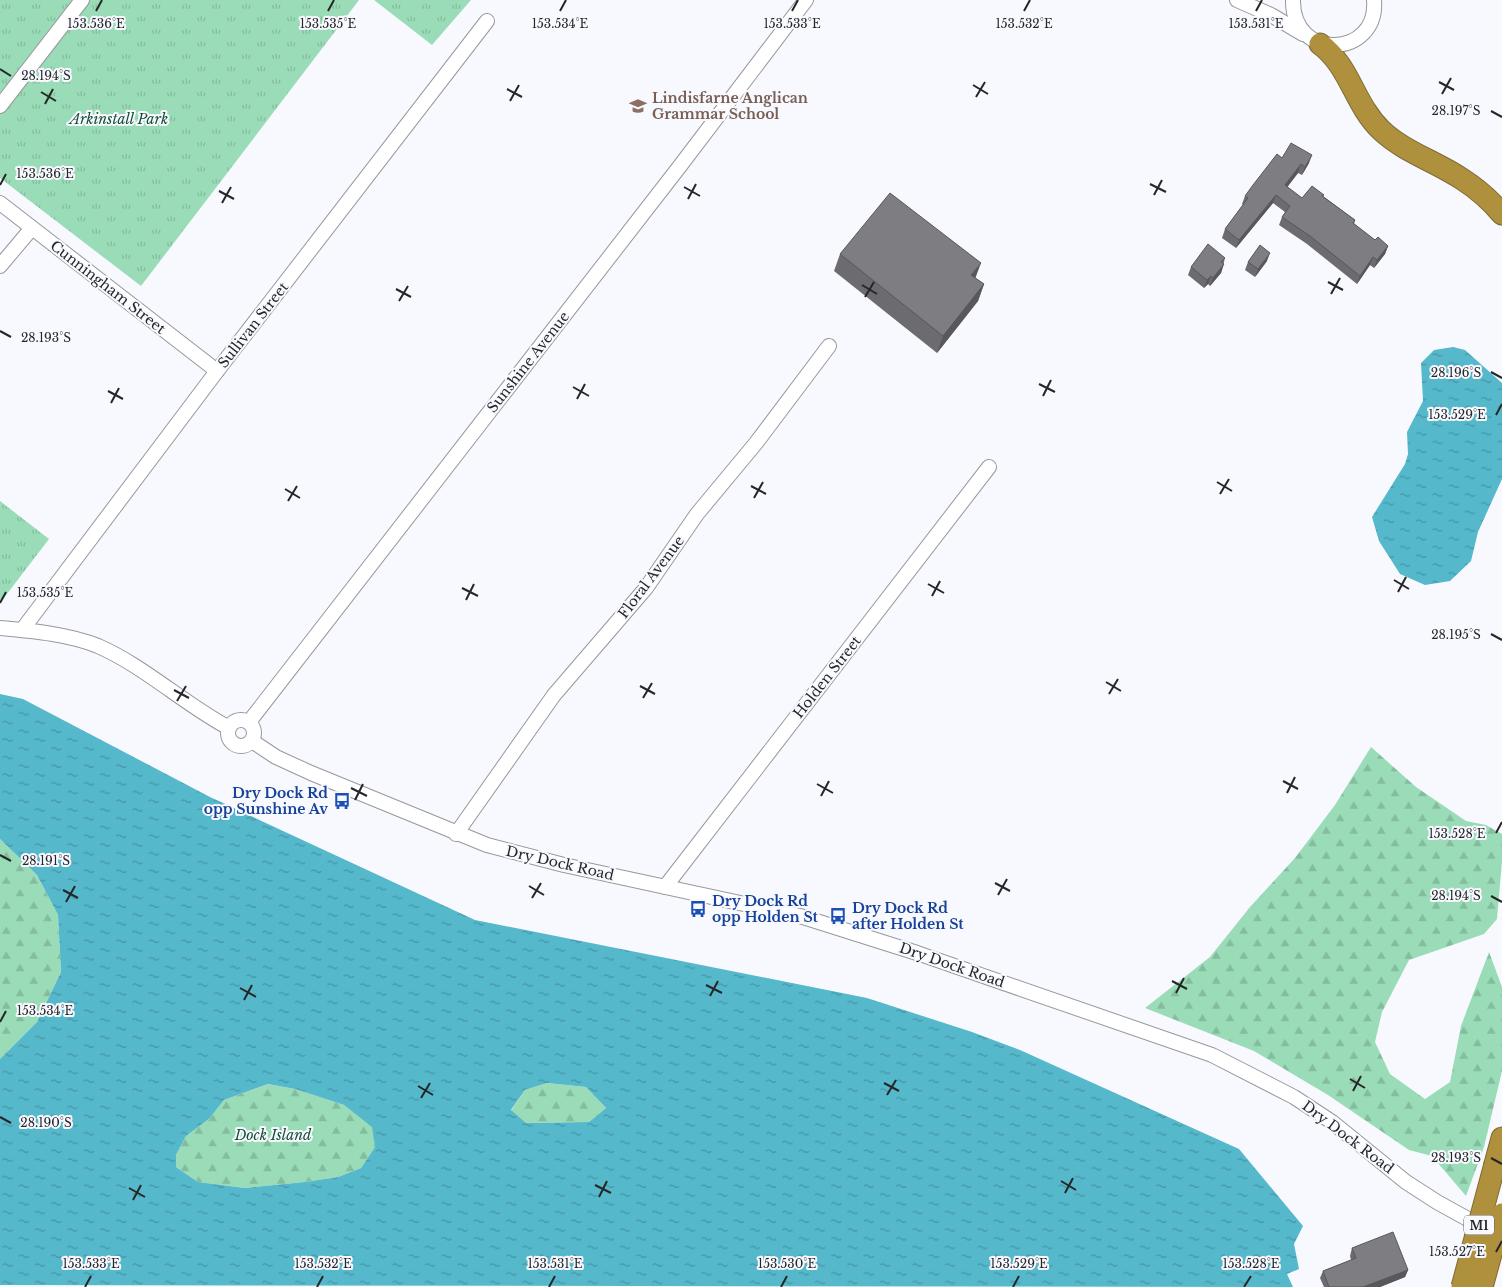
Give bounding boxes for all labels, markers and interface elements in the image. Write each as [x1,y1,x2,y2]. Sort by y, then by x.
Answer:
text: 153.536°E [67,16,125,31]
text: 153.535°E [300,16,357,31]
text: 153.534°E [532,16,589,31]
text: 153.533°E [763,16,821,31]
text: 153.532°E [995,16,1053,31]
text: 153.531°E [1228,16,1284,31]
text: 28.194°S [21,68,71,83]
place label: Lindisfarne Anglican Grammar School [652,89,808,123]
school or university icon: Lindisfarne Anglican Grammar School [628,96,648,116]
text: 28.197°S [1432,103,1481,118]
park label: Arkinstall Park [68,110,168,128]
text: 153.536°E [16,166,74,181]
street label: Cunningham Street [47,236,170,338]
street label: Sullivan Street [214,278,293,372]
street label: Sunshine Avenue [483,308,573,416]
text: 28.193°S [21,330,71,345]
text: 28.196°S [1431,365,1482,380]
text: 153.529°E [1428,407,1486,422]
street label: Floral Avenue [614,532,688,622]
text: 153.535°E [17,585,74,600]
text: 28.195°S [1431,627,1481,642]
street label: Holden Street [789,632,865,722]
place label: Dry Dock Rd opp Sunshine Av [204,784,328,818]
bus stop icon: Dry Dock Rd opp Sunshine Av [332,791,352,811]
text: 153.528°E [1428,826,1486,841]
street label: Dry Dock Road [504,842,616,884]
text: 28.191°S [22,853,70,868]
text: 28.194°S [1431,888,1481,903]
place label: Dry Dock Rd opp Holden St [712,892,819,926]
bus stop icon: Dry Dock Rd opp Holden St [688,899,708,919]
place label: Dry Dock Rd after Holden St [852,899,964,933]
bus stop icon: Dry Dock Rd after Holden St [828,906,848,926]
street label: Dry Dock Road [897,939,1008,992]
text: 153.534°E [17,1003,74,1018]
street label: Dry Dock Road [1299,1097,1398,1178]
text: 28.190°S [20,1115,72,1130]
park label: Dock Island [234,1126,312,1144]
text: 28.193°S [1431,1150,1481,1165]
road number: M1 [1464,1216,1494,1234]
text: 153.527°E [1429,1244,1485,1259]
text: 153.533°E [62,1256,120,1271]
text: 153.532°E [294,1256,352,1271]
text: 153.531°E [527,1256,583,1271]
text: 153.530°E [758,1256,816,1271]
text: 153.529°E [990,1256,1048,1271]
text: 153.528°E [1222,1256,1280,1271]

